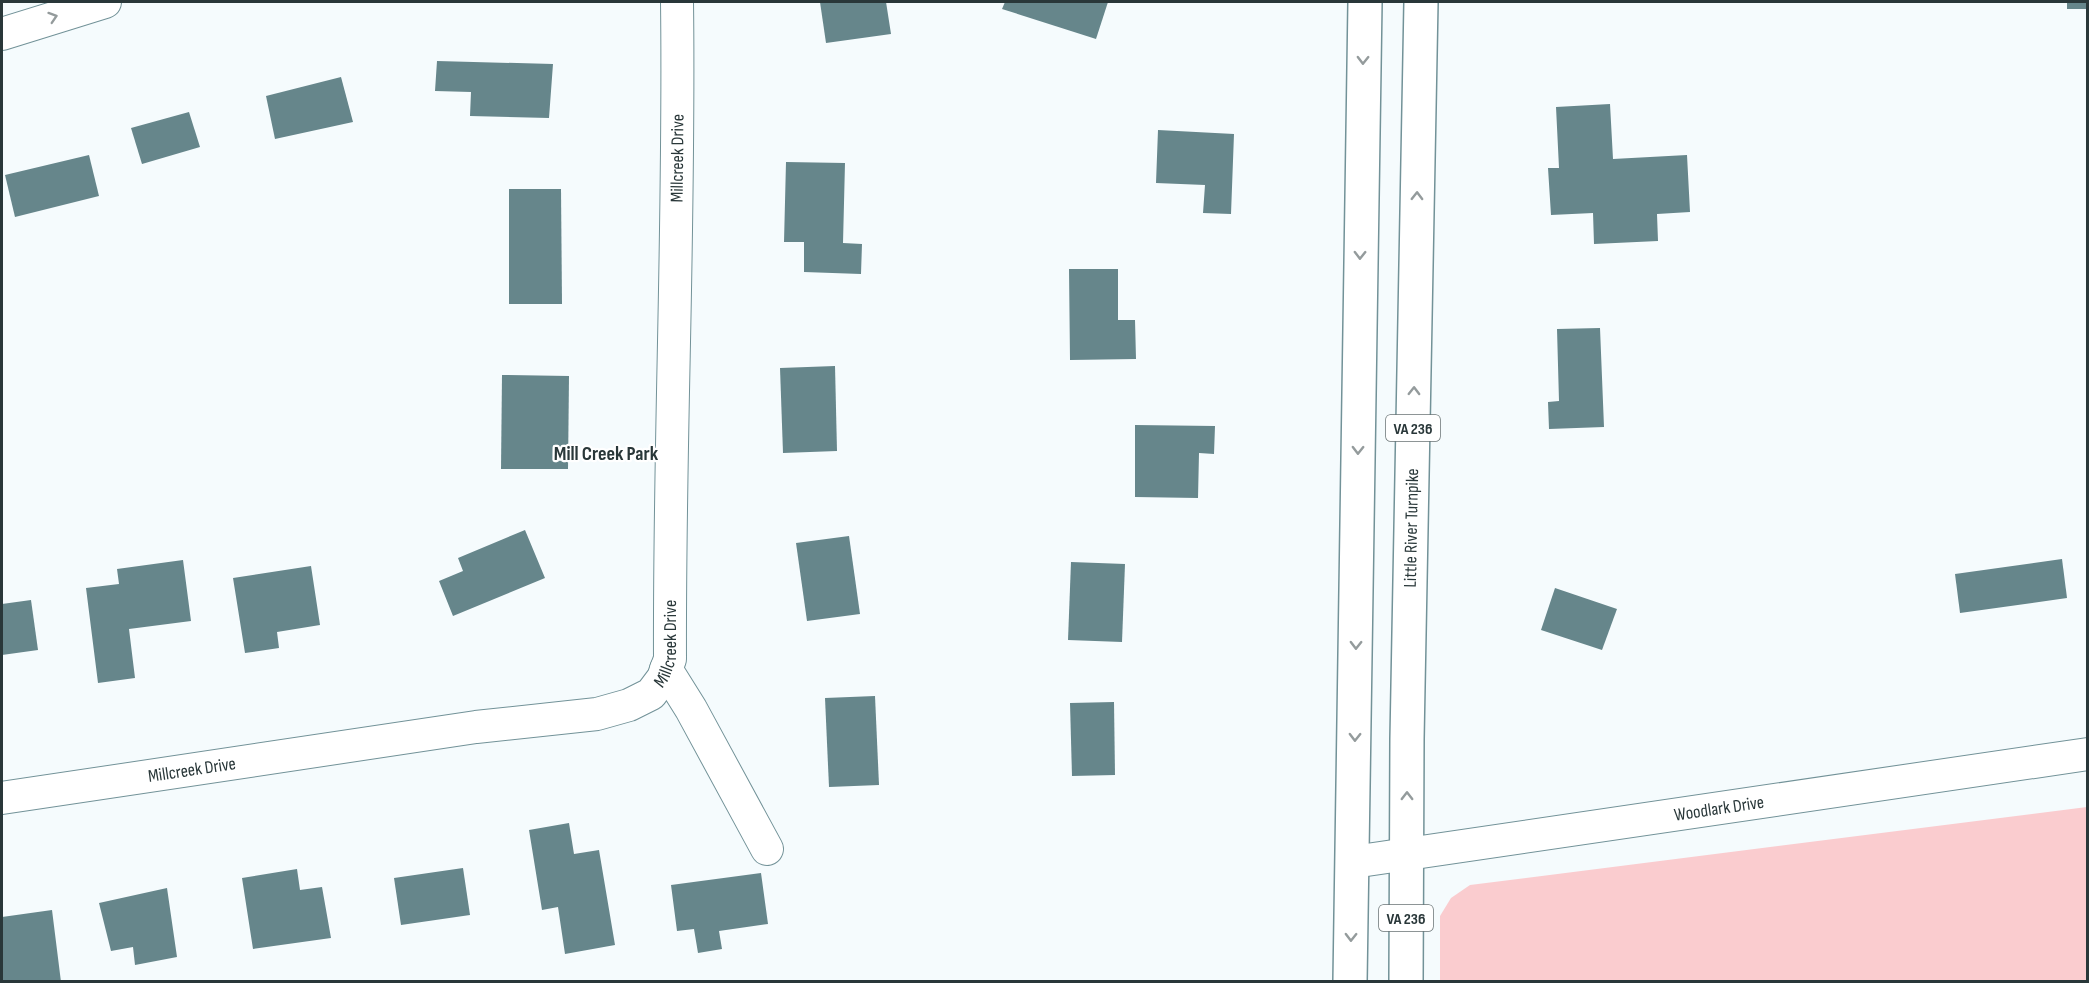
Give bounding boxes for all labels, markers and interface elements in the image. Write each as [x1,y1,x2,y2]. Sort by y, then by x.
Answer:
one-way arrow [47,12,58,24]
one-way arrow [1357,55,1370,64]
street label: Millcreek Drive [667,114,688,203]
one-way arrow [1411,191,1424,200]
one-way arrow [1354,250,1367,259]
one-way arrow [1408,386,1420,395]
road number: VA 236 [1386,415,1440,441]
district label: Mill Creek Park [554,442,659,466]
one-way arrow [1352,445,1364,454]
street label: Little River Turnpike [1400,468,1423,588]
street label: Millcreek Drive [650,600,681,692]
one-way arrow [1350,640,1362,649]
one-way arrow [1349,732,1361,741]
street label: Millcreek Drive [147,753,237,787]
one-way arrow [1401,791,1413,800]
street label: Woodlark Drive [1673,792,1765,826]
road number: VA 236 [1379,905,1433,931]
one-way arrow [1345,932,1357,941]

